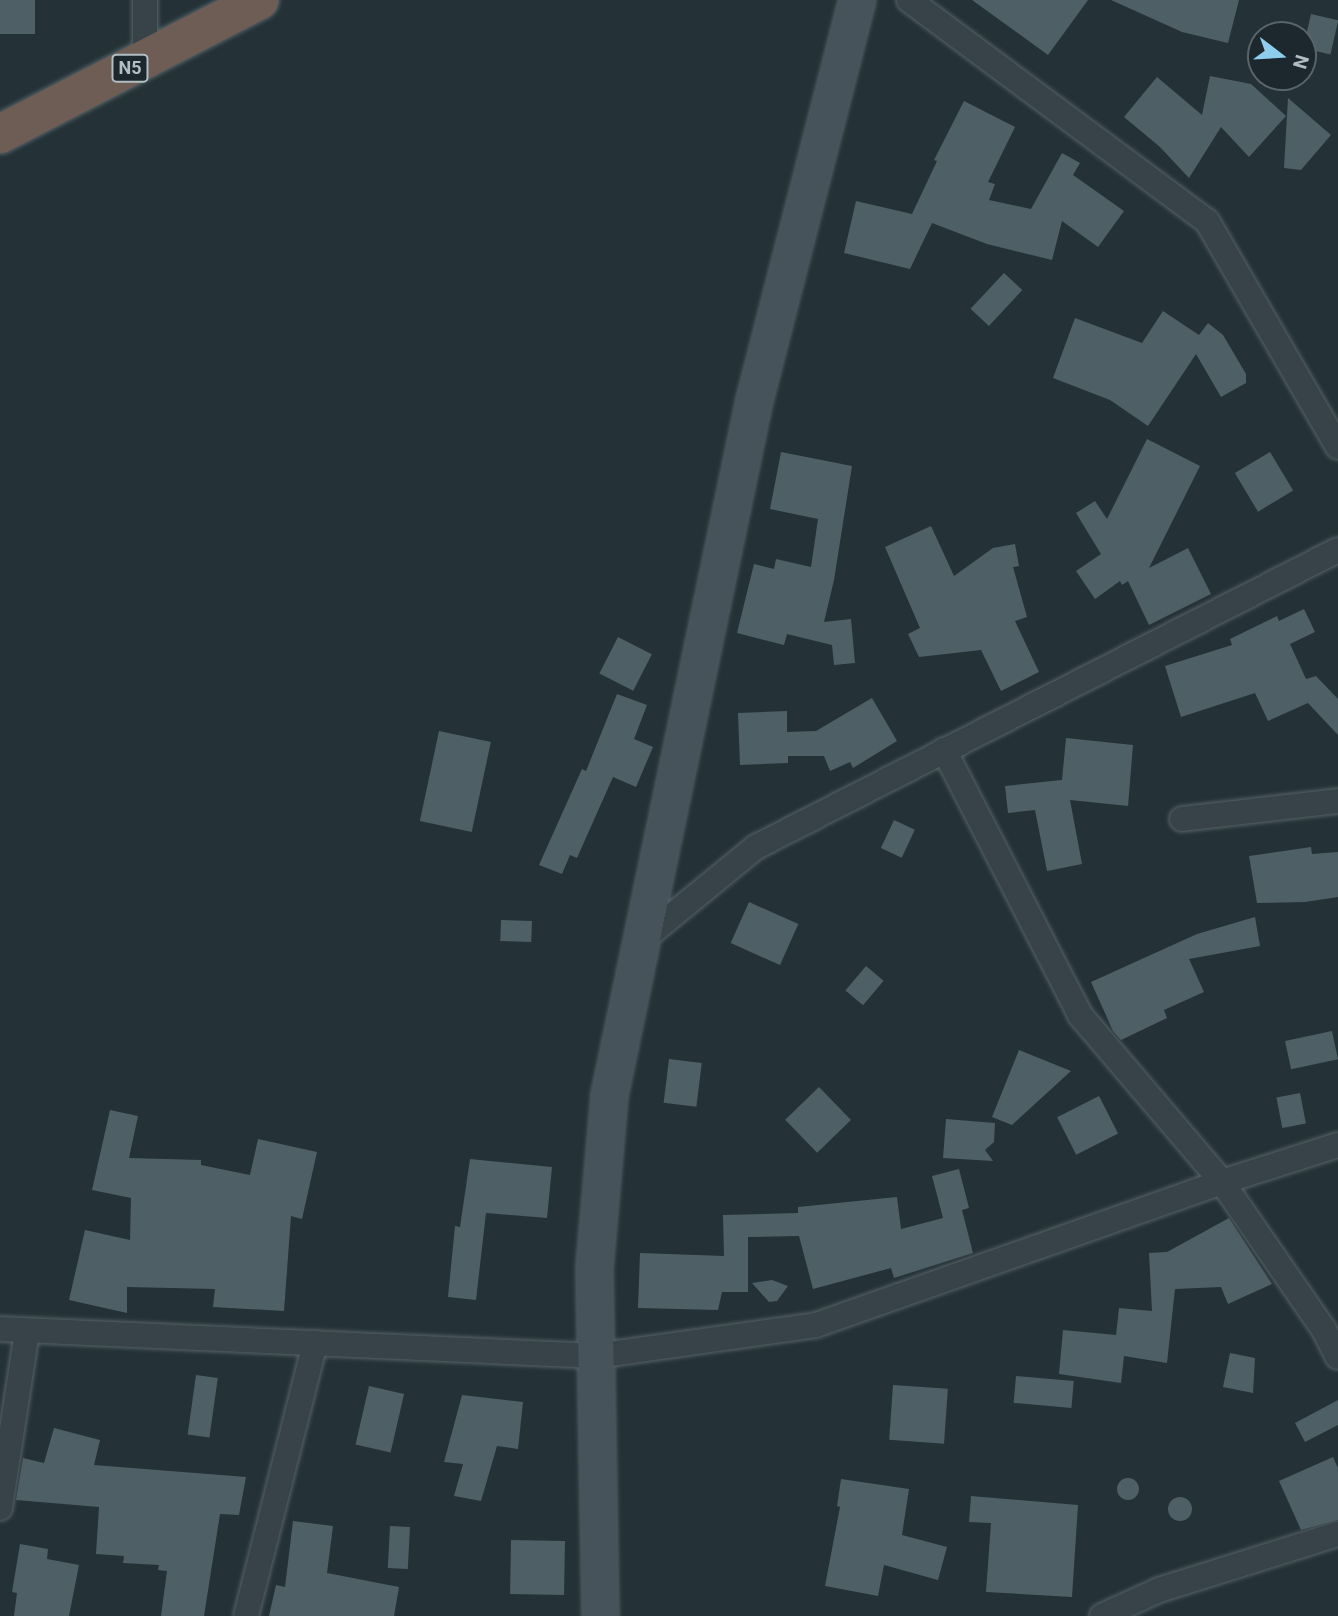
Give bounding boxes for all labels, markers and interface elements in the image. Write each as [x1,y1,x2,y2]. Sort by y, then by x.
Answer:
north arrow [1247,21,1317,91]
text: N [1288,52,1314,71]
road number: N5 [111,54,149,82]

